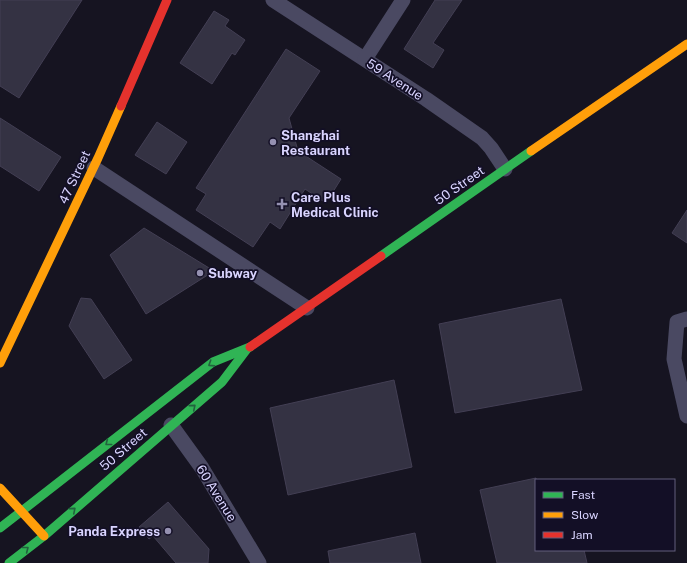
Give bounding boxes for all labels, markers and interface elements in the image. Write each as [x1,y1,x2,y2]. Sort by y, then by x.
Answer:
street label: 59 Avenue [364,56,426,103]
place label: Shanghai Restaurant [281,128,350,158]
marker: Shanghai Restaurant [268,137,278,147]
street label: 47 Street [56,148,93,206]
street label: 50 Street [431,163,487,208]
place label: Care Plus Medical Clinic [291,190,379,220]
marker: Care Plus Medical Clinic [276,198,288,210]
place label: Subway [208,266,258,281]
marker: Subway [195,268,205,278]
one-way arrow [208,359,215,367]
one-way arrow [188,404,195,411]
street label: 50 Street [97,425,150,474]
one-way arrow [106,439,113,446]
street label: 60 Avenue [193,462,240,524]
legend [535,479,675,551]
text: Fast [571,488,596,502]
one-way arrow [68,507,76,515]
text: Slow [571,508,599,522]
place label: Panda Express [68,524,160,539]
marker: Panda Express [163,526,173,536]
text: Jam [571,528,593,542]
one-way arrow [22,547,29,554]

